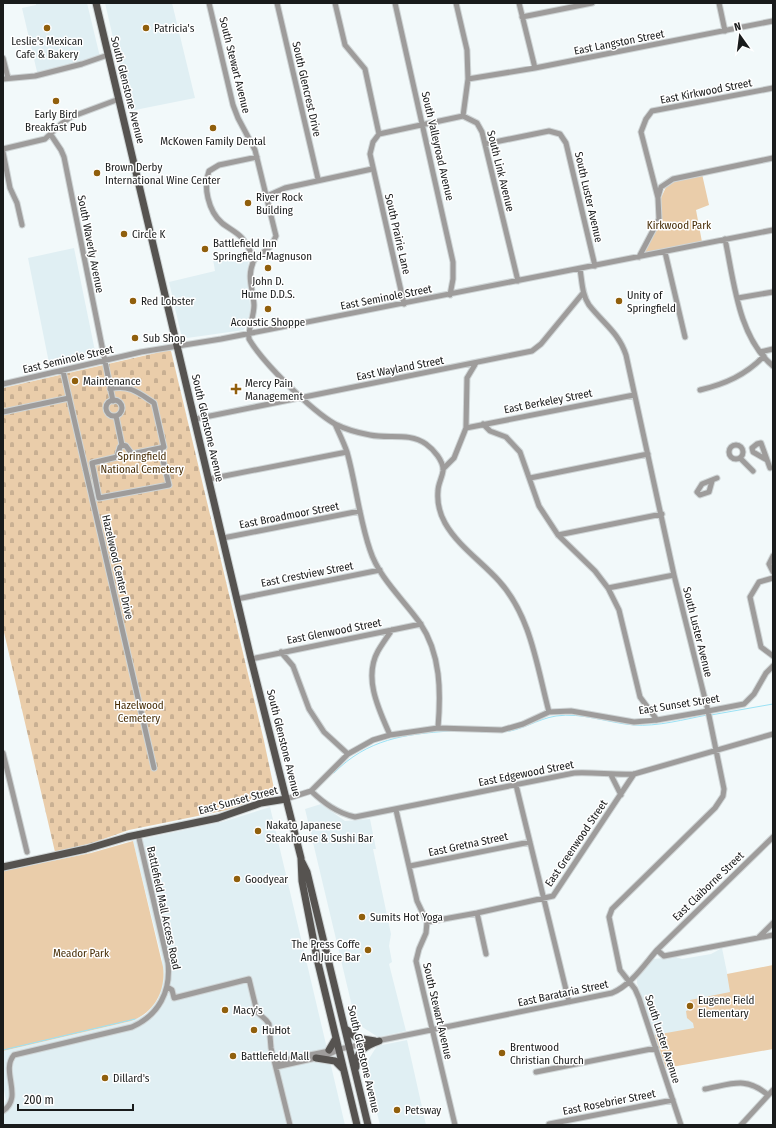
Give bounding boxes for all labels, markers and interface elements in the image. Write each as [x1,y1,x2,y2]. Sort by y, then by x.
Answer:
street label: South Stewart Avenue [216,16,253,115]
north arrow [720,16,760,56]
text: N [733,20,742,34]
place label: Patricia's [154,22,195,35]
marker: Leslie's Mexican Cafe & Bakery [42,23,52,33]
marker: Patricia's [141,23,151,33]
street label: East Langston Street [573,27,666,58]
place label: Leslie's Mexican Cafe & Bakery [11,35,83,61]
street label: South Glenstone Avenue [108,35,147,145]
street label: South Glencrest Drive [289,40,324,138]
street label: East Kirkwood Street [659,76,753,107]
street label: South Valleyroad Avenue [419,90,456,202]
marker: Early Bird Breakfast Pub [51,96,61,106]
place label: Early Bird Breakfast Pub [25,108,87,134]
marker: McKowen Family Dental [208,123,218,133]
street label: South Link Avenue [484,129,517,213]
place label: McKowen Family Dental [160,135,266,148]
street label: South Luster Avenue [572,151,605,244]
place label: Brown Derby International Wine Center [105,161,221,187]
marker: Brown Derby International Wine Center [92,168,102,178]
place label: River Rock Building [256,191,304,217]
street label: South Prairie Lane [382,193,413,276]
street label: South Waverly Avenue [75,194,106,294]
marker: River Rock Building [243,198,253,208]
park label: Kirkwood Park [647,219,712,232]
place label: Circle K [132,228,165,241]
marker: Circle K [119,229,129,239]
place label: Battlefield Inn Springfield-Magnuson [213,237,312,263]
marker: Battlefield Inn Springfield-Magnuson [200,244,210,254]
marker: John D. Hume D.D.S. [263,263,273,273]
place label: John D. Hume D.D.S. [241,275,295,301]
street label: East Seminole Street [339,282,433,313]
place label: Unity of Springfield [627,289,676,315]
place label: Red Lobster [141,295,195,308]
marker: Red Lobster [128,296,138,306]
marker: Unity of Springfield [614,296,624,306]
marker: Acoustic Shoppe [263,304,273,314]
place label: Acoustic Shoppe [231,316,305,329]
place label: Sub Shop [143,332,186,345]
marker: Sub Shop [130,333,140,343]
street label: East Seminole Street [21,343,115,376]
street label: East Wayland Street [355,354,445,383]
street label: South Glenstone Avenue [189,373,226,483]
place label: Maintenance [83,375,141,388]
marker: Maintenance [70,376,80,386]
place label: Mercy Pain Management [245,377,303,403]
marker: Mercy Pain Management [230,383,242,395]
street label: East Berkeley Street [503,386,594,416]
park label: Springfield National Cemetery [100,450,184,476]
street label: East Broadmoor Street [238,499,340,532]
street label: Hazelwood Center Drive [99,513,136,621]
street label: East Crestview Street [260,559,355,590]
street label: South Luster Avenue [680,586,715,679]
street label: East Glenwood Street [286,616,383,647]
street label: South Glenstone Avenue [264,688,303,798]
street label: East Sunset Street [638,692,721,717]
park label: Hazelwood Cemetery [114,699,164,725]
street label: East Edgewood Street [477,758,575,789]
street label: East Sunset Street [197,784,280,817]
street label: East Greenwood Street [542,797,611,889]
place label: Nakato Japanese Steakhouse & Sushi Bar [266,819,373,845]
marker: Nakato Japanese Steakhouse & Sushi Bar [253,826,263,836]
street label: East Gretna Street [427,830,509,859]
street label: Battlefield Mall Access Road [144,845,183,971]
street label: East Claiborne Street [670,849,747,924]
place label: Goodyear [245,873,288,886]
marker: Goodyear [232,874,242,884]
place label: Sumits Hot Yoga [370,911,443,924]
marker: Sumits Hot Yoga [357,912,367,922]
place label: The Press Coffe And Juice Bar [292,938,360,964]
marker: The Press Coffe And Juice Bar [363,945,373,955]
park label: Meador Park [53,947,110,960]
street label: South Stewart Avenue [420,962,455,1061]
street label: East Barataria Street [517,977,610,1009]
street label: South Luster Avenue [642,993,683,1085]
place label: Eugene Field Elementary [698,994,754,1020]
marker: Eugene Field Elementary [685,1001,695,1011]
place label: Macy's [233,1004,263,1017]
street label: South Glenstone Avenue [345,1004,382,1114]
marker: Macy's [220,1005,230,1015]
place label: HuHot [262,1024,291,1037]
marker: HuHot [249,1025,259,1035]
place label: Brentwood Christian Church [510,1041,584,1067]
marker: Brentwood Christian Church [497,1048,507,1058]
place label: Battlefield Mall [241,1050,309,1063]
marker: Battlefield Mall [228,1051,238,1061]
place label: Dillard's [113,1072,150,1085]
marker: Dillard's [100,1073,110,1083]
scale bar [18,1086,133,1112]
street label: East Rosebrier Street [562,1087,657,1118]
text: 200 m [24,1093,54,1107]
place label: Petsway [405,1104,441,1117]
marker: Petsway [392,1105,402,1115]

